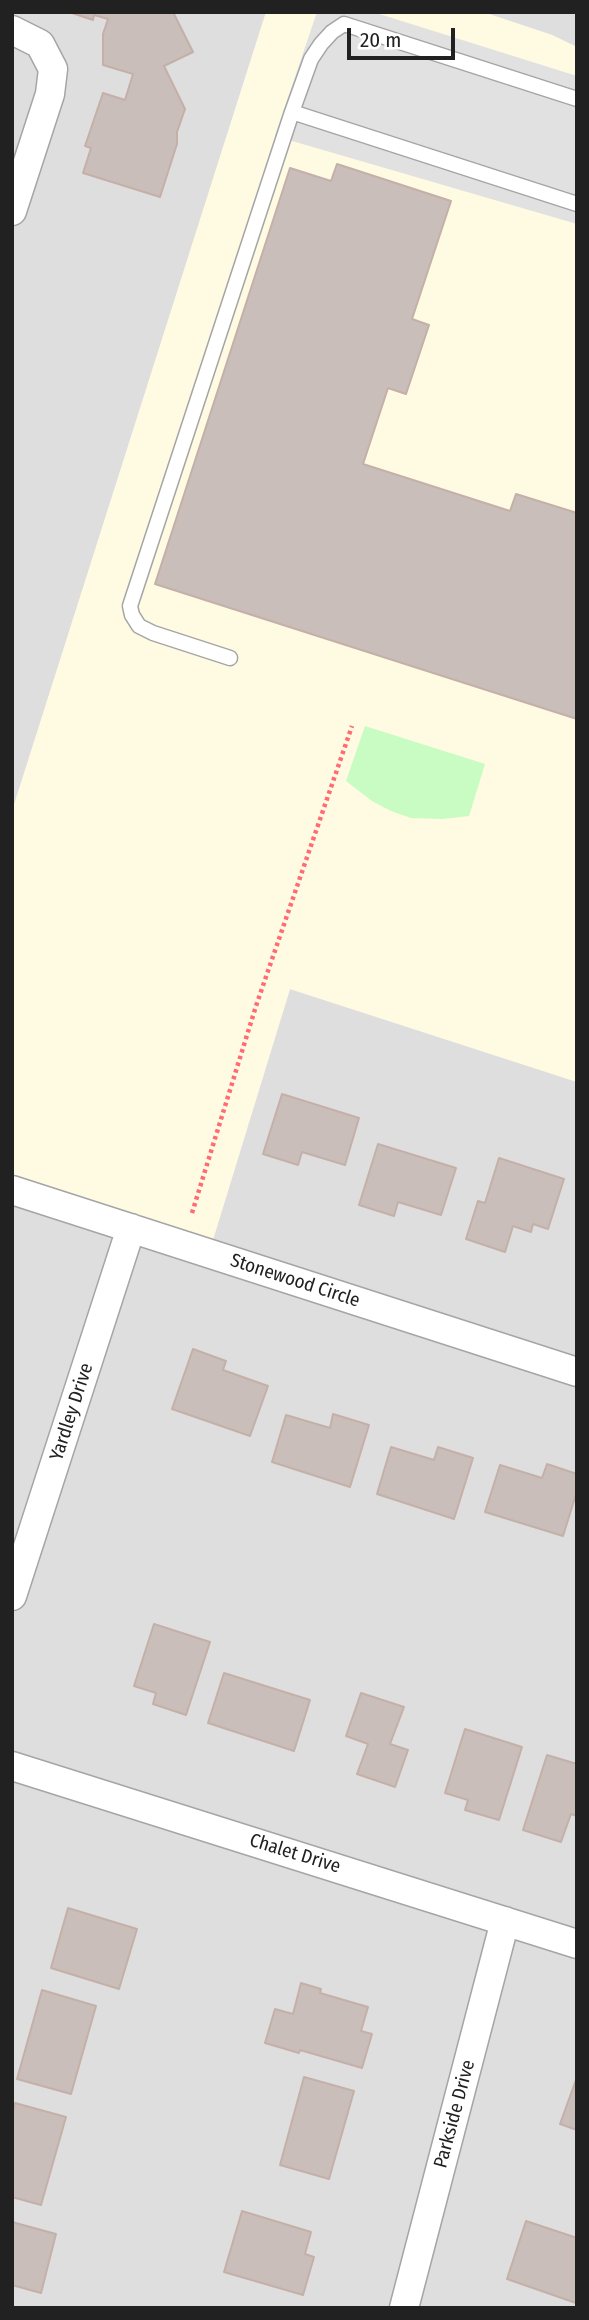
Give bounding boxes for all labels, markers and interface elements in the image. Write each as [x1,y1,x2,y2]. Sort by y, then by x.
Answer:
scale bar [351,14,460,58]
text: 20 m [360,27,401,53]
street label: Stonewood Circle [227,1249,363,1313]
street label: Yardley Drive [46,1360,98,1464]
street label: Chalet Drive [247,1829,343,1879]
street label: Parkside Drive [430,2058,480,2170]

